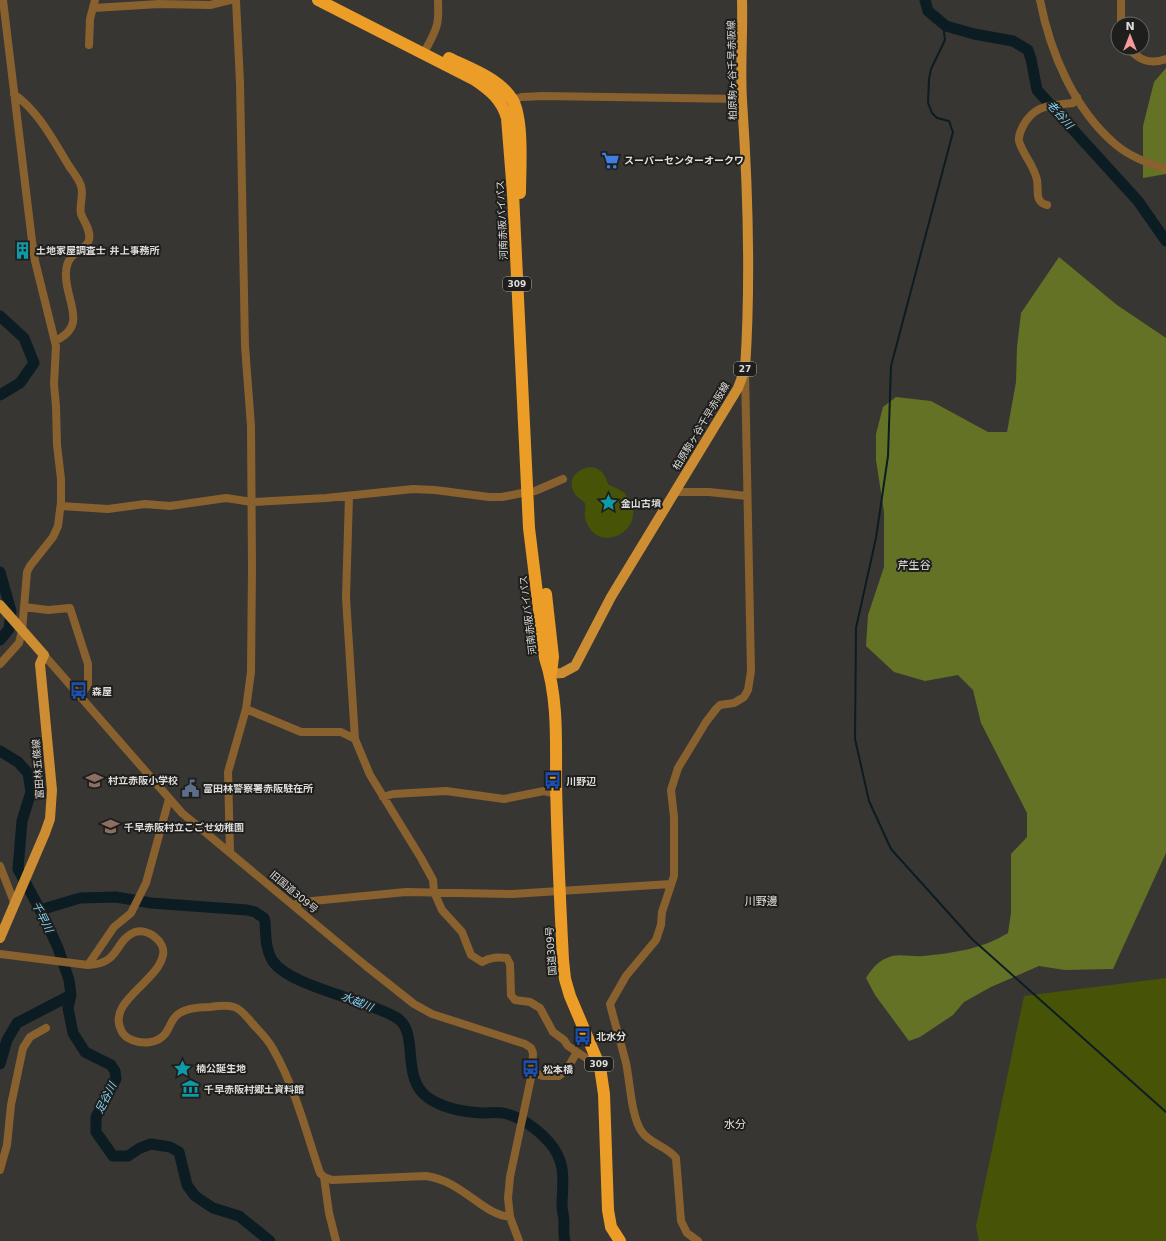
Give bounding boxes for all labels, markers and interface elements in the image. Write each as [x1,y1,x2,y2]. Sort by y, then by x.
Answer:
north arrow [1110,16,1150,56]
street label: 柏原駒ヶ谷千早赤阪線 [726,20,738,120]
text: N [1125,20,1135,33]
water label: 老谷川 [1044,98,1077,132]
supermarket icon: スーパーセンターオークワ [601,150,621,170]
place label: スーパーセンターオークワ [624,155,744,166]
street label: 河南赤阪バイパス [494,180,510,260]
building icon: 土地家屋調査士 井上事務所 [13,240,33,260]
place label: 土地家屋調査士 井上事務所 [36,245,159,256]
road number: 309 [503,277,531,291]
road number: 27 [734,362,756,376]
street label: 柏原駒ヶ谷千早赤阪線 [671,380,731,472]
place icon: 金山古墳 [598,493,618,513]
place label: 金山古墳 [621,498,662,509]
district label: 芹生谷 [898,559,931,572]
street label: 河南赤阪バイパス [518,575,538,655]
bus stop icon: 森屋 [69,681,89,701]
place label: 森屋 [92,686,112,697]
street label: 富田林五條線 [30,739,46,799]
school or university icon: 村立赤阪小学校 [85,770,105,790]
bus stop icon: 川野辺 [543,771,563,791]
place label: 村立赤阪小学校 [108,775,178,786]
place label: 川野辺 [566,776,597,787]
public building icon: 富田林警察署赤阪駐在所 [180,778,200,798]
place label: 富田林警察署赤阪駐在所 [203,783,313,794]
school or university icon: 千早赤阪村立こごせ幼稚園 [101,817,121,837]
place label: 千早赤阪村立こごせ幼稚園 [124,822,244,833]
street label: 旧国道309号 [268,869,320,915]
district label: 川野邊 [745,895,778,908]
water label: 千早川 [29,899,56,936]
street label: 国道309号 [544,926,558,976]
water label: 水越川 [339,990,376,1015]
bus stop icon: 北水分 [573,1026,593,1046]
place label: 北水分 [596,1031,626,1042]
road number: 309 [585,1057,613,1071]
place icon: 楠公誕生地 [173,1058,193,1078]
bus stop icon: 松本橋 [520,1059,540,1079]
place label: 楠公誕生地 [196,1063,246,1074]
place label: 松本橋 [543,1064,573,1075]
water label: 足谷川 [93,1079,120,1116]
museum icon: 千早赤阪村郷土資料館 [181,1079,201,1099]
place label: 千早赤阪村郷土資料館 [204,1084,304,1095]
district label: 水分 [724,1118,746,1131]

